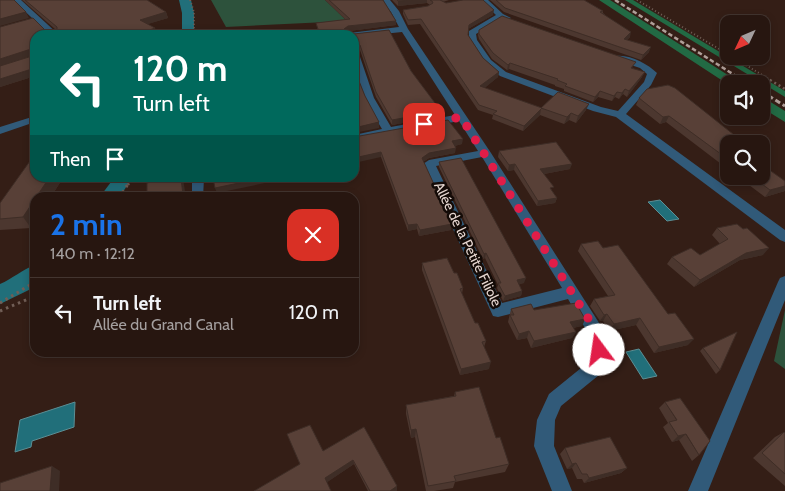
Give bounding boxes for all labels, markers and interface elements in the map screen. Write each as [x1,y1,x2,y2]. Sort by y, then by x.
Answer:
north arrow [720,15,770,65]
map controls [720,15,770,185]
text: 120 m [133,47,227,90]
icon: left [50,50,115,115]
button: sound [720,75,770,125]
text: Turn left [133,90,210,117]
pin [403,103,445,145]
icon: arrive [410,110,438,138]
button: search [720,135,770,185]
icon: arrive [101,145,129,173]
text: Then [50,148,91,171]
street label: Allée de la Petite Filiole [430,179,506,309]
text: 2 min [50,206,122,243]
button: close [287,209,339,261]
text: 140 m · 12:12 [50,244,135,263]
text: Turn left [93,292,161,315]
icon: left [50,299,78,327]
text: 120 m [289,301,339,324]
text: Allée du Grand Canal [93,315,234,334]
position arrow [572,323,624,375]

